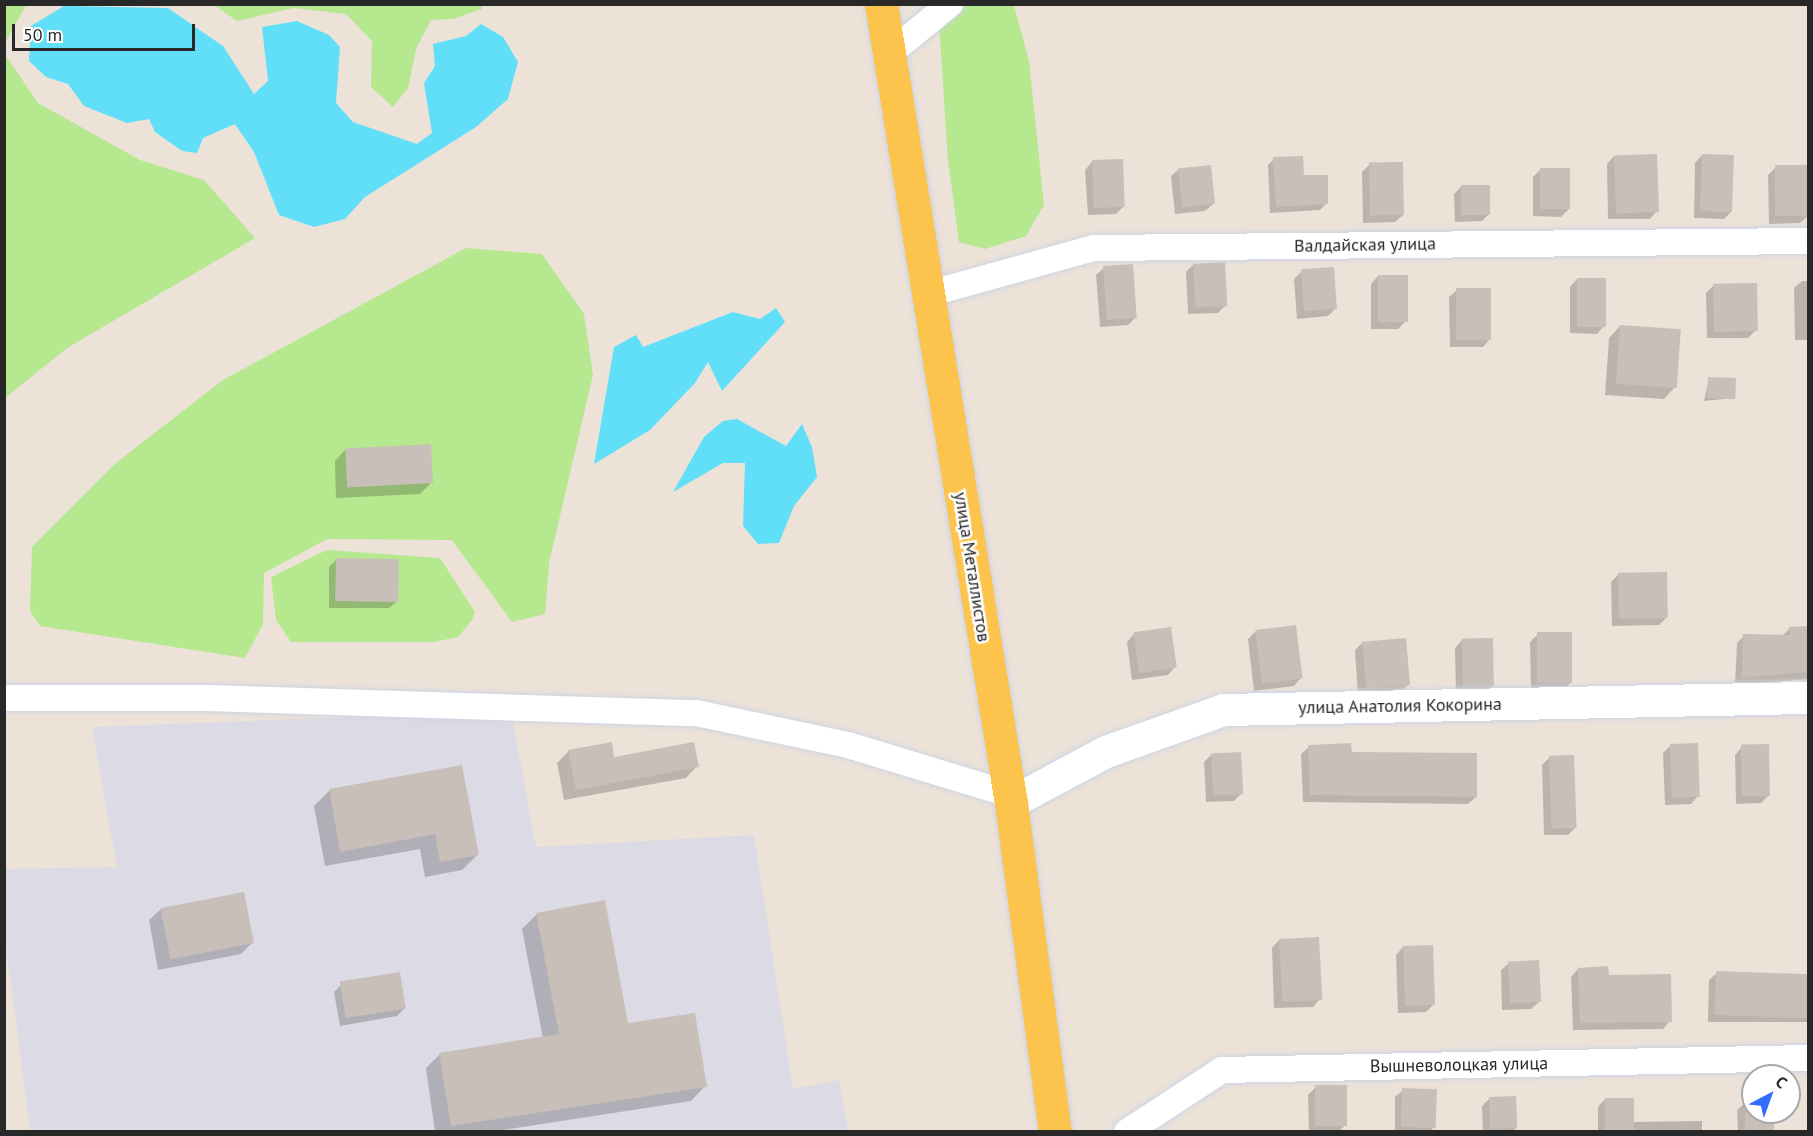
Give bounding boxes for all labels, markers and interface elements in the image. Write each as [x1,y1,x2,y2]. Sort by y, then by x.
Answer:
scale bar [15,12,198,50]
text: 50 m [23,23,62,46]
street label: Валдайская улица [1294,233,1436,257]
street label: улица Металлистов [949,491,995,643]
street label: улица Анатолия Кокорина [1298,693,1502,719]
street label: Вышневолоцкая улица [1370,1053,1548,1077]
north arrow [1741,1064,1801,1124]
text: С [1772,1071,1791,1092]

